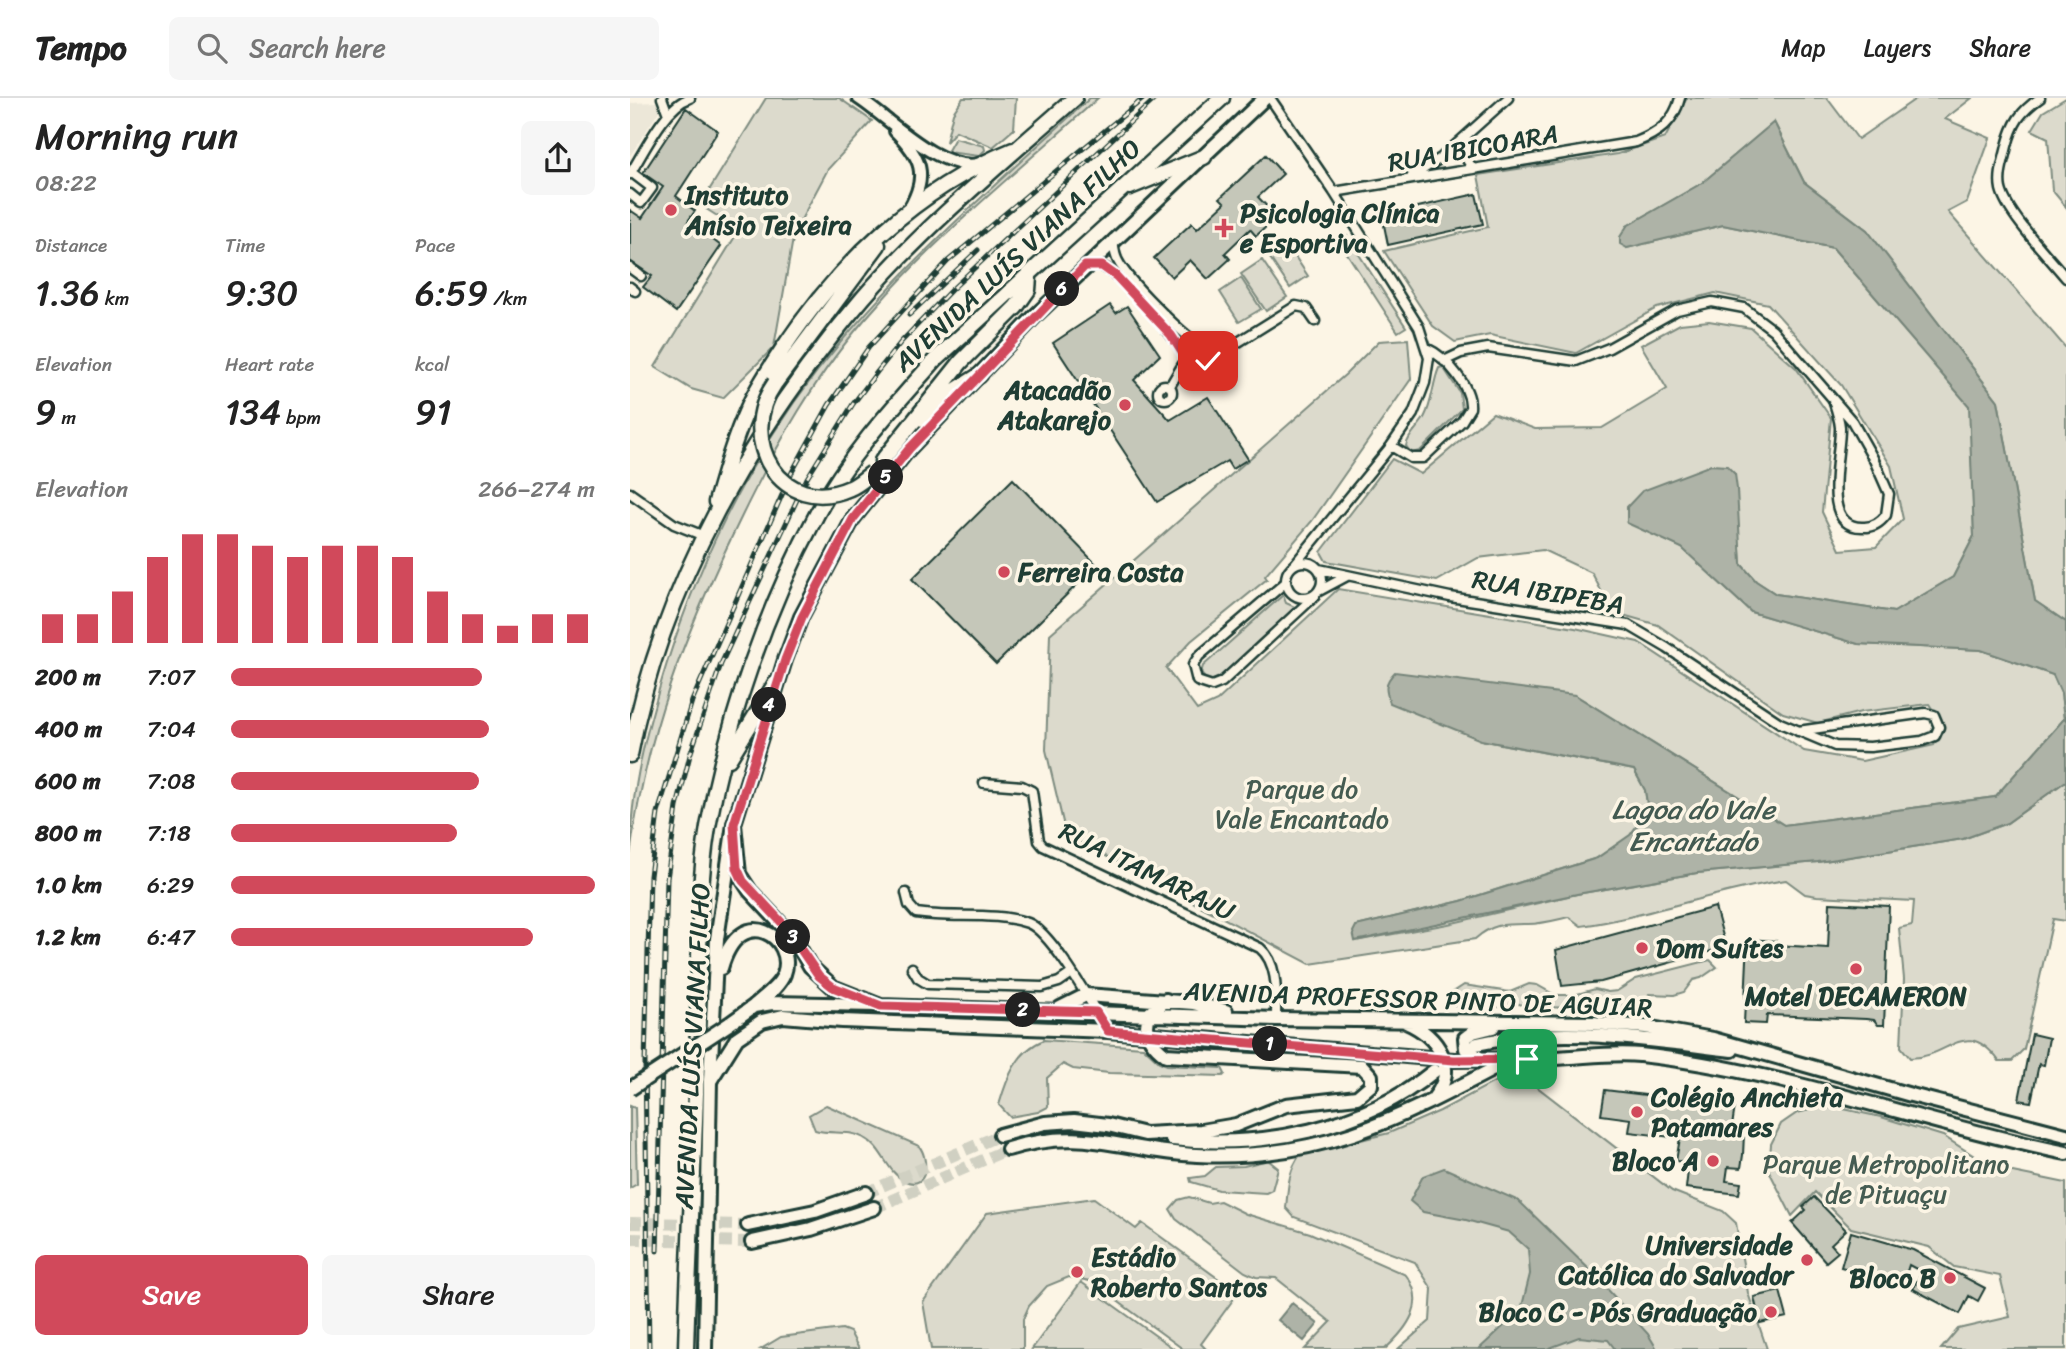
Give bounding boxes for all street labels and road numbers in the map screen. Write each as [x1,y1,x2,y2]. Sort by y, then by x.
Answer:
street label: RUA IBICOARA [1384,110,1562,186]
street label: AVENIDA LUÍS VIANA FILHO [881,127,1152,384]
street label: RUA IBIPEBA [1469,556,1627,628]
street label: RUA ITAMARAJU [1051,808,1244,934]
street label: AVENIDA LUÍS VIANA FILHO [660,882,724,1211]
street label: AVENIDA PROFESSOR PINTO DE AGUIAR [1182,968,1653,1030]

